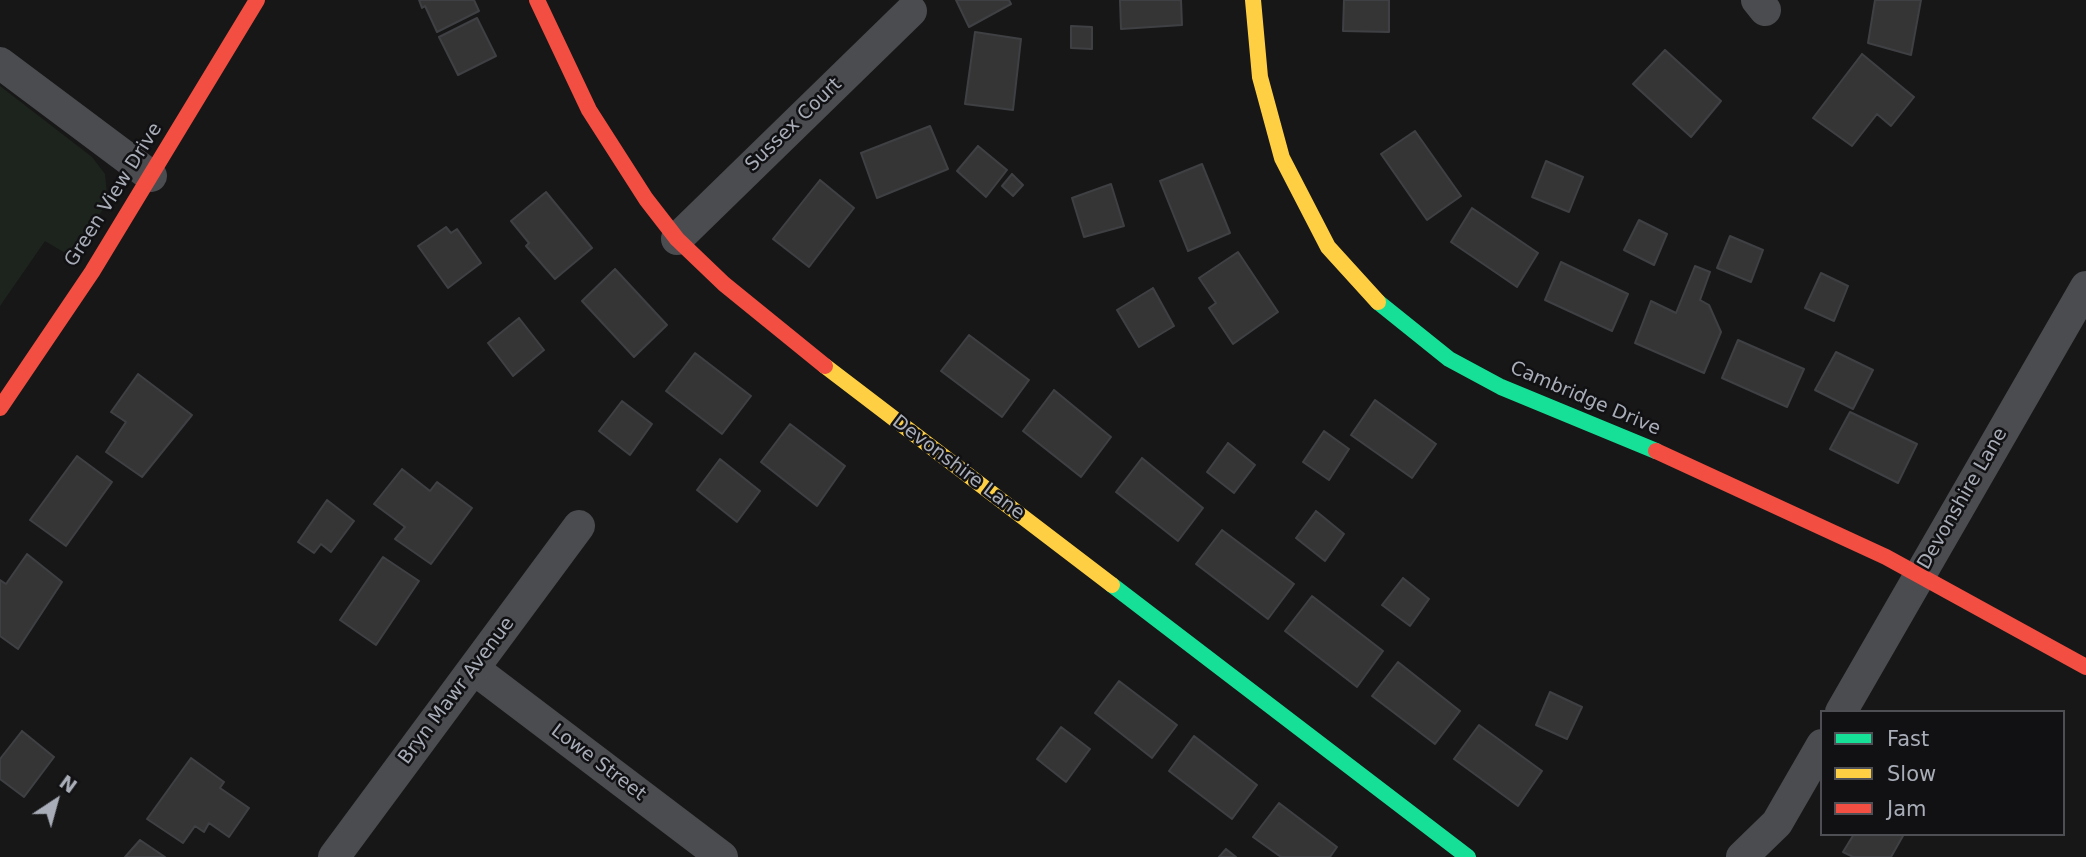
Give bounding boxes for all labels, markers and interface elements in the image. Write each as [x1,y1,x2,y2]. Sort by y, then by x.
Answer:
street label: Sussex Court [741,73,847,177]
street label: Green View Drive [61,119,167,271]
street label: Cambridge Drive [1506,357,1664,441]
street label: Devonshire Lane [887,411,1029,525]
street label: Devonshire Lane [1913,424,2013,574]
street label: Bryn Mawr Avenue [394,613,520,769]
legend [1820,710,2065,836]
street label: Lowe Street [546,720,650,806]
text: Fast [1887,727,1929,751]
text: Slow [1887,762,1936,786]
north arrow [21,766,91,836]
text: N [55,770,81,798]
text: Jam [1887,797,1927,821]

